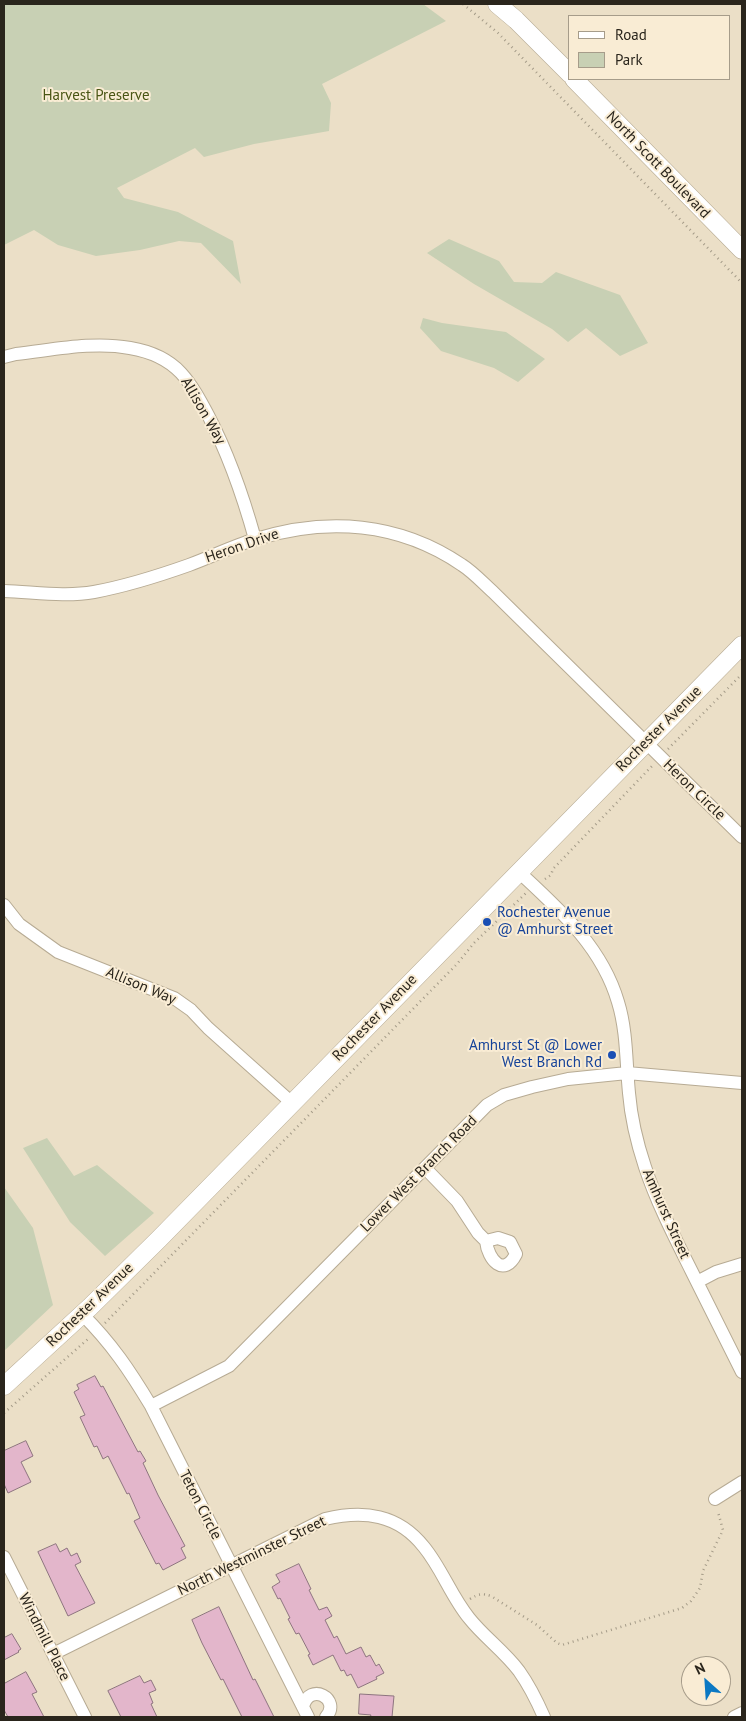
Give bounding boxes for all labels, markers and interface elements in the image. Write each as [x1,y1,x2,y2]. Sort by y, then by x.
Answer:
legend [568,15,731,80]
text: Road [615,25,647,44]
text: Park [615,50,643,69]
park label: Harvest Preserve [42,87,150,105]
street label: North Scott Boulevard [602,108,714,222]
street label: Allison Way [177,374,229,448]
street label: Heron Drive [203,525,281,567]
street label: Rochester Avenue [612,682,706,776]
street label: Heron Circle [659,756,729,824]
place label: Rochester Avenue @ Amhurst Street [497,904,613,939]
marker: Rochester Avenue @ Amhurst Street [481,916,493,928]
street label: Allison Way [103,963,179,1009]
street label: Rochester Avenue [329,971,421,1065]
place label: Amhurst St @ Lower West Branch Rd [469,1037,602,1072]
marker: Amhurst St @ Lower West Branch Rd [606,1049,618,1061]
street label: Lower West Branch Road [357,1112,481,1236]
street label: Amhurst Street [638,1166,694,1262]
street label: Rochester Avenue [43,1259,137,1351]
street label: Teton Circle [175,1467,225,1543]
street label: North Westminster Street [175,1512,329,1600]
street label: Windmill Place [14,1590,74,1684]
north arrow [681,1656,731,1706]
text: N [692,1658,708,1679]

